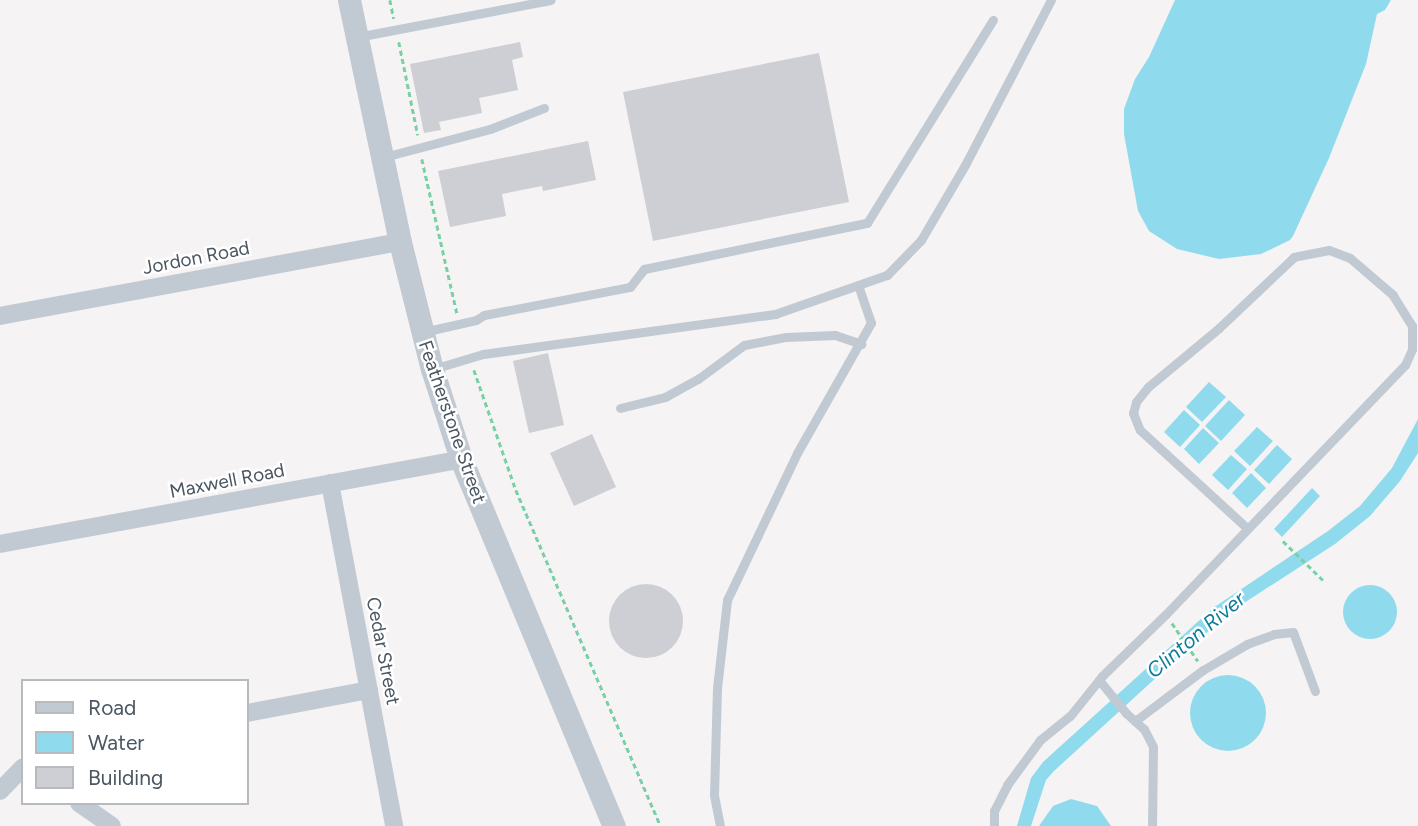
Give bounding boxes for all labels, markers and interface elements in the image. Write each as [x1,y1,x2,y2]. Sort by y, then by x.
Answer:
street label: Jordon Road [141,236,251,280]
street label: Featherstone Street [413,338,491,506]
street label: Maxwell Road [168,459,286,503]
water label: Clinton River [1142,586,1250,684]
street label: Cedar Street [361,595,405,707]
legend [21,679,248,805]
text: Road [88,695,136,720]
text: Water [88,730,144,755]
text: Building [88,765,163,790]

